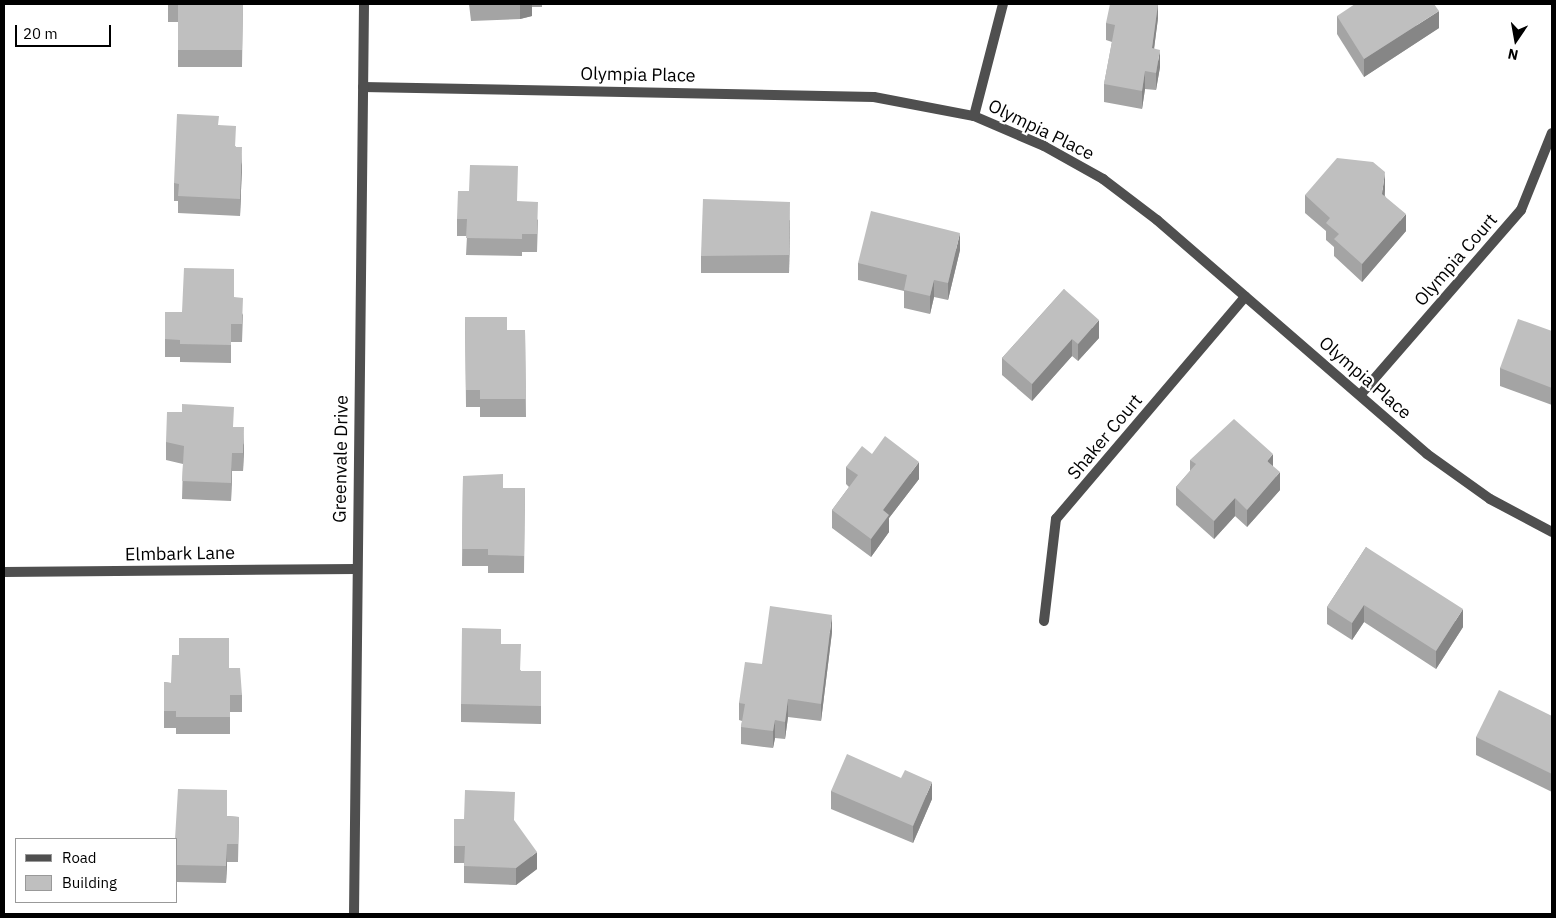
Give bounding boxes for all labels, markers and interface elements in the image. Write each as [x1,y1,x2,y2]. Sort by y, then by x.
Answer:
scale bar [18,15,114,47]
north arrow [1491,15,1541,65]
text: 20 m [23,24,58,43]
text: N [1506,45,1520,65]
street label: Olympia Place [580,63,696,87]
street label: Olympia Place [984,95,1098,165]
street label: Olympia Court [1410,209,1502,311]
street label: Olympia Place [1314,332,1416,424]
street label: Shaker Court [1063,390,1147,484]
street label: Greenvale Drive [329,395,353,523]
street label: Elmbark Lane [125,542,235,566]
legend [15,838,178,903]
text: Road [62,848,97,867]
text: Building [62,873,117,892]

